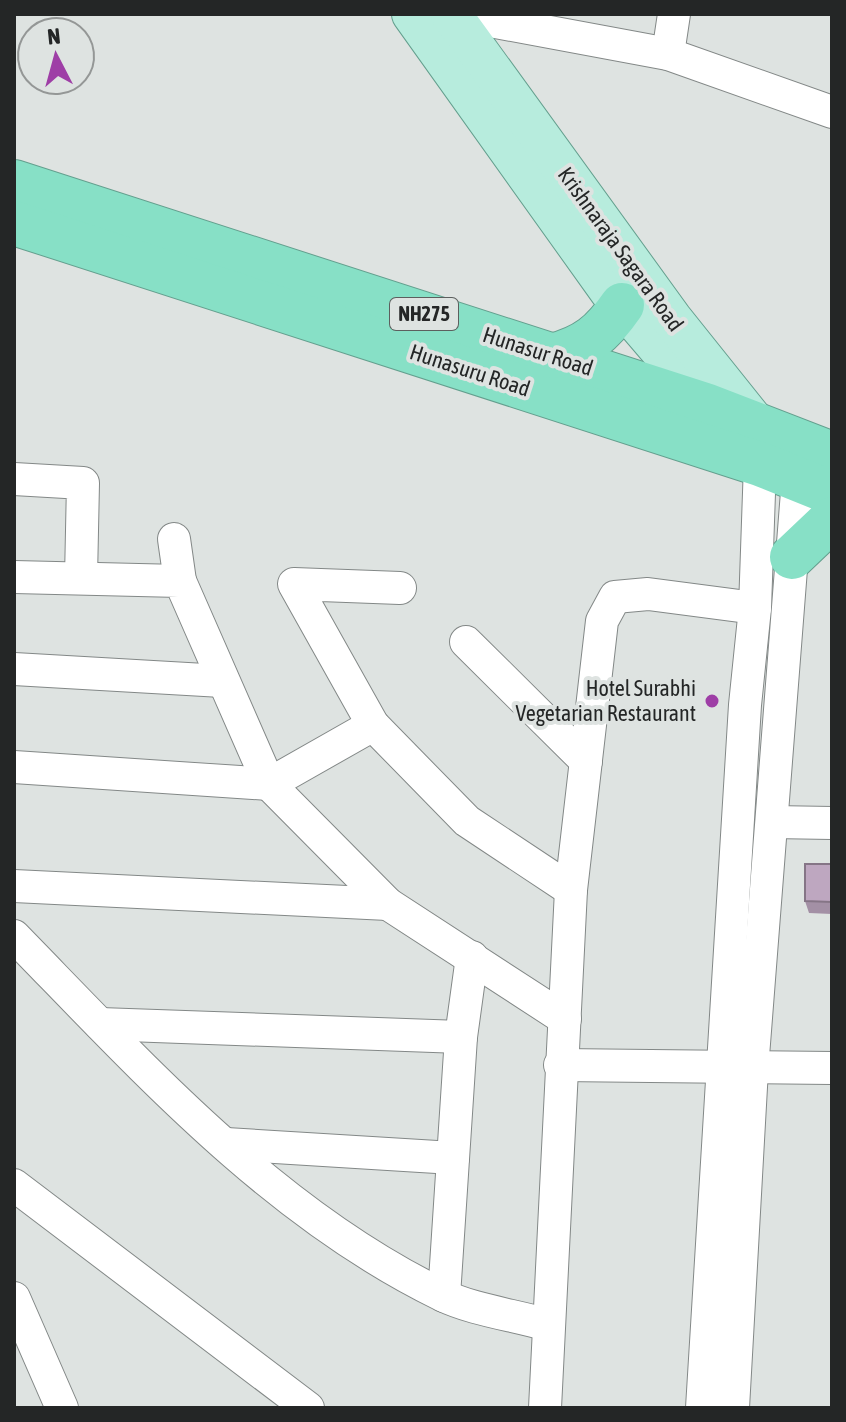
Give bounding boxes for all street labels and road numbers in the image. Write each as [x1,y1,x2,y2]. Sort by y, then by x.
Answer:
street label: Krishnaraja Sagara Road [553,162,689,336]
road number: NH275 [390,298,458,330]
street label: Hunasur Road [480,321,596,381]
street label: Hunasuru Road [407,338,533,402]

